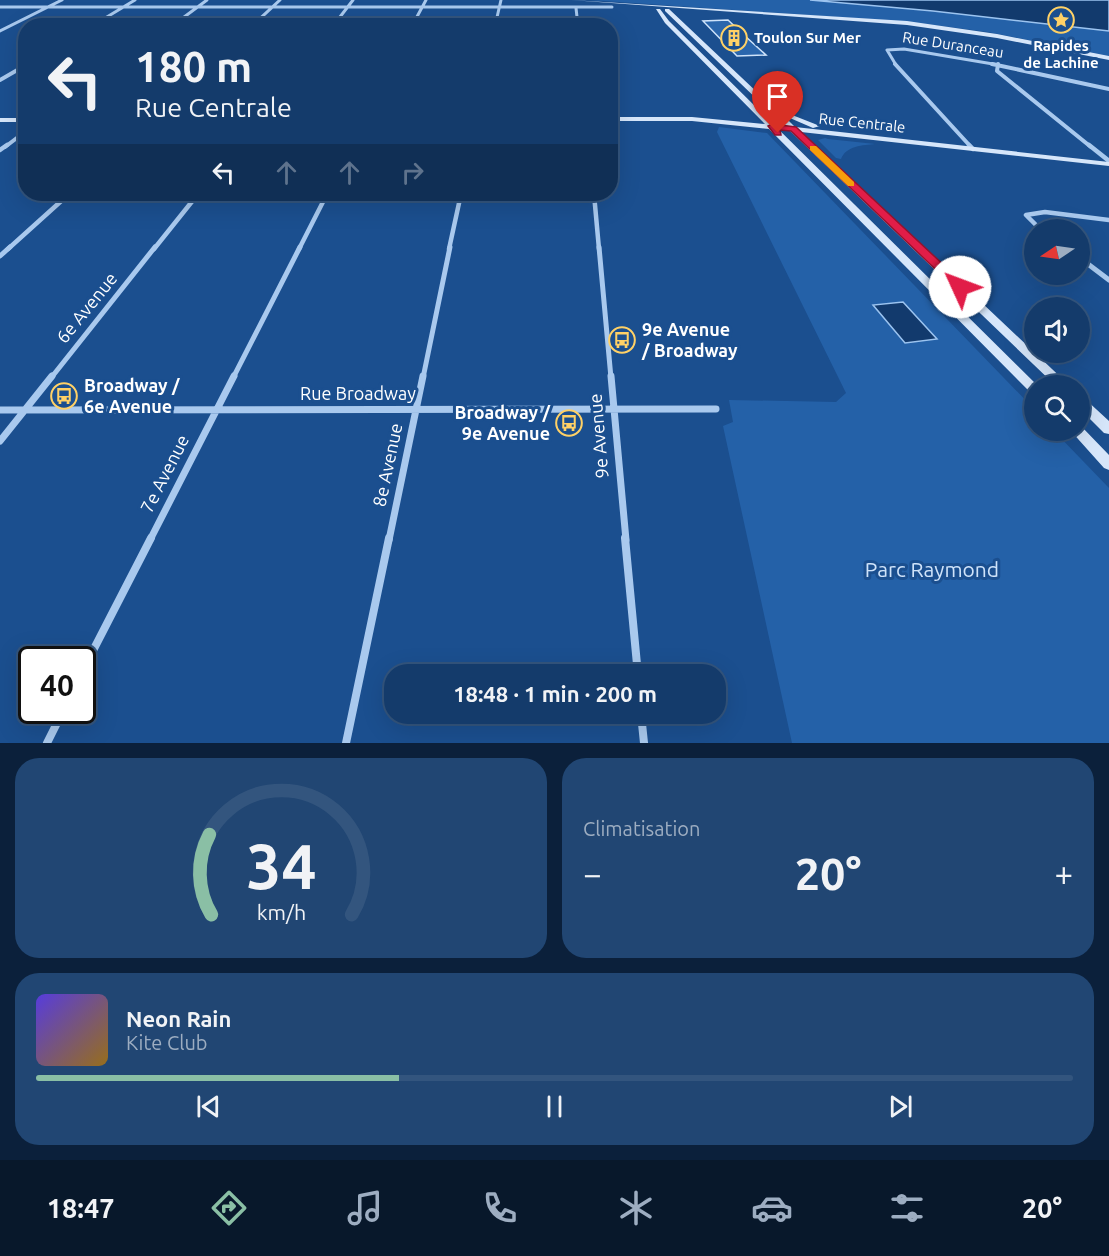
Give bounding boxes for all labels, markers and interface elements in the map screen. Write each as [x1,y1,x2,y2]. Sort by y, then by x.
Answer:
place icon: Rapides de Lachine [1046,5,1076,35]
building icon: Toulon Sur Mer [719,23,749,53]
street label: Rue Duranceau [901,28,1005,61]
place label: Toulon Sur Mer [754,29,862,46]
place label: Rapides de Lachine [1023,37,1099,71]
icon: left [36,42,114,120]
text: 180 m [135,43,252,90]
pin [752,71,803,133]
icon: arrive [761,80,794,113]
text: Rue Centrale [135,92,292,122]
street label: Rue Centrale [818,109,906,136]
icon: left [207,156,240,189]
icon: ahead [270,156,303,189]
icon: ahead [333,156,366,189]
icon: right [396,156,429,189]
north arrow [1024,219,1090,285]
map controls [1024,219,1090,441]
position arrow [928,255,992,319]
street label: 6e Avenue [52,268,121,347]
button: sound [1024,297,1090,363]
place label: 9e Avenue / Broadway [641,319,738,360]
bus stop icon: 9e Avenue / Broadway [607,325,637,355]
place label: Broadway / 6e Avenue [84,375,180,416]
button: search [1024,375,1090,441]
bus stop icon: Broadway / 6e Avenue [49,381,79,411]
street label: Rue Broadway [300,383,416,403]
street label: 9e Avenue [584,393,612,479]
place label: Broadway / 9e Avenue [455,402,550,443]
bus stop icon: Broadway / 9e Avenue [554,408,584,438]
street label: 8e Avenue [368,421,406,508]
street label: 7e Avenue [136,431,192,516]
park label: Parc Raymond [865,557,999,581]
speed limit sign: 40 [18,646,96,724]
text: 18:48 · 1 min · 200 m [453,681,657,706]
text: Climatisation [583,817,700,840]
text: 34 [246,831,316,901]
text: 20° [795,848,861,899]
text: − [583,855,602,892]
text: + [1054,855,1073,892]
text: km/h [256,900,306,924]
text: Neon Rain [126,1006,231,1031]
text: Kite Club [126,1031,208,1054]
icon: previous [192,1090,225,1123]
icon: pause [538,1090,571,1123]
icon: next [884,1090,917,1123]
icon: directions [208,1187,250,1229]
icon: music [344,1187,386,1229]
icon: phone [479,1187,521,1229]
icon: climate [615,1187,657,1229]
icon: car [751,1187,793,1229]
icon: filters [886,1187,928,1229]
text: 18:47 [47,1193,114,1223]
text: 20° [1022,1193,1062,1223]

